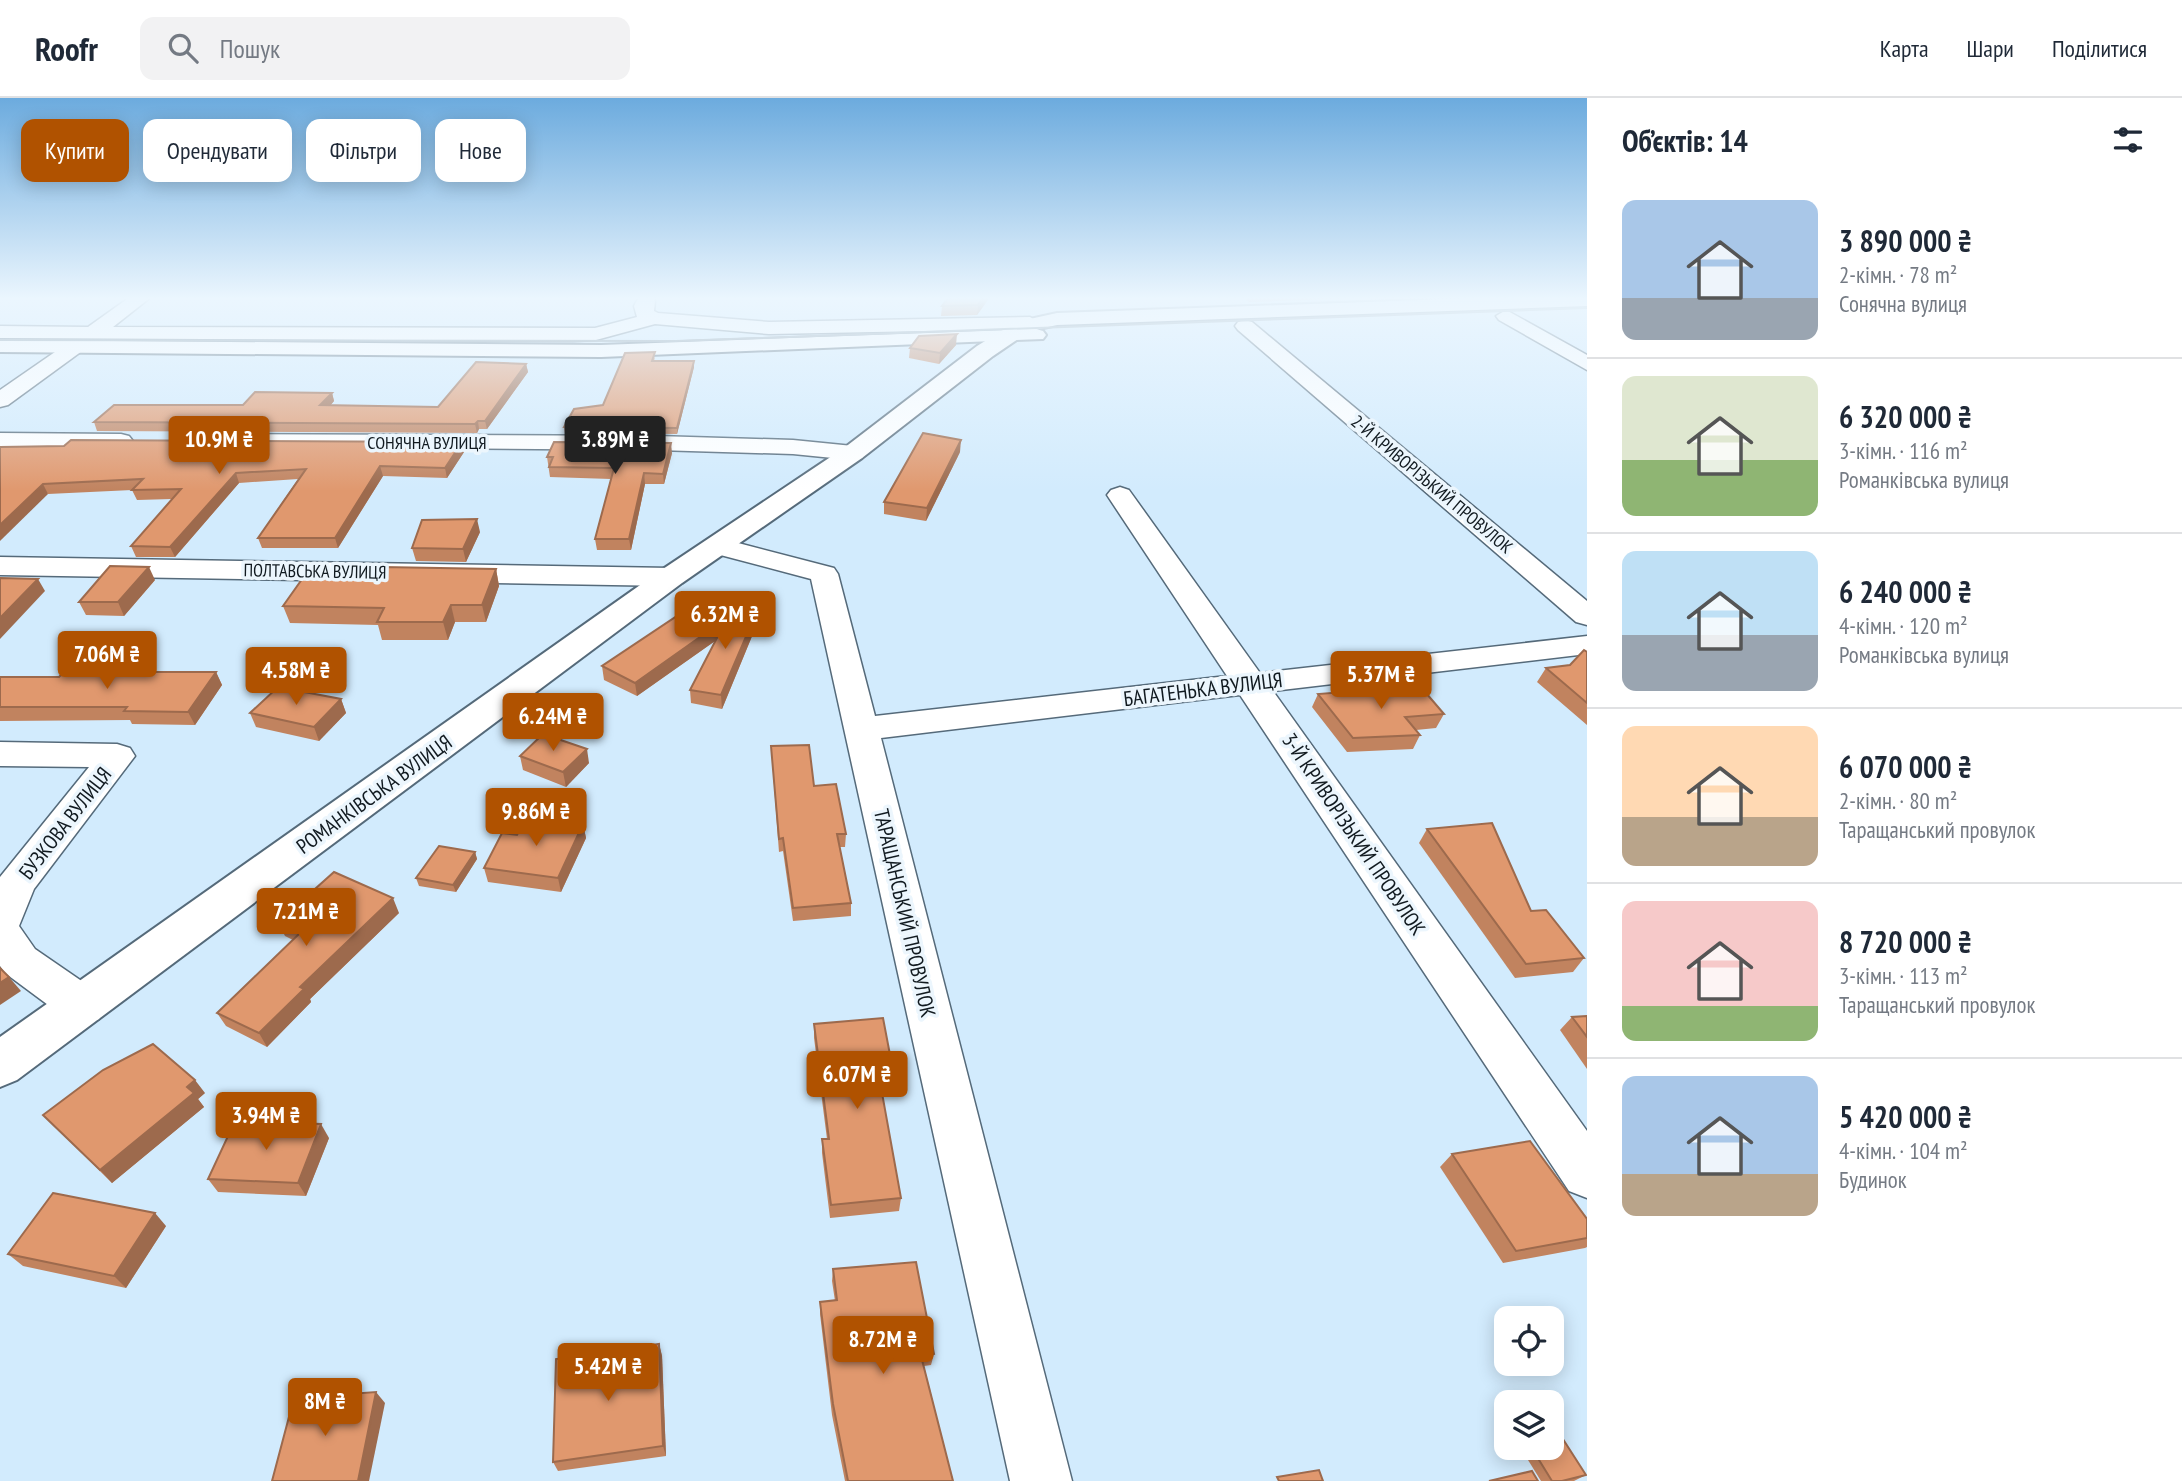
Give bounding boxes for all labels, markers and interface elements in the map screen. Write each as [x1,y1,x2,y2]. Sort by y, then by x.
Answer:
search box [140,17,630,80]
text: Roofr [35,27,98,70]
icon: search [164,29,202,67]
text: Пошук [220,32,280,65]
text: Карта [1880,33,1929,64]
text: Шари [1967,33,2014,64]
text: Поділитися [2052,33,2147,64]
chip: Купити [21,119,129,182]
chip: Орендувати [143,119,292,182]
chip: Фільтри [306,119,421,182]
chip: Нове [435,119,526,182]
text: Об’єктів: 14 [1622,121,1748,160]
icon: filters [2109,121,2147,159]
text: 3 890 000 ₴ [1839,221,1972,260]
icon: home [1678,228,1762,312]
text: 2-кімн. · 78 m² [1839,260,1957,289]
text: Сонячна вулиця [1839,289,1967,318]
text: 6 320 000 ₴ [1839,397,1972,436]
icon: home [1678,404,1762,488]
street label: 2-Й КРИВОРІЗЬКИЙ ПРОВУЛОК [1346,410,1518,558]
pin: 10.9M ₴ [154,416,284,476]
pin: 3.89M ₴ [550,416,680,476]
text: 10.9M ₴ [185,424,253,453]
text: 3.89M ₴ [581,424,649,453]
street label: СОНЯЧНА ВУЛИЦЯ [367,431,487,454]
text: 3-кімн. · 116 m² [1839,436,1968,465]
text: Романківська вулиця [1839,465,2009,494]
street label: ПОЛТАВСЬКА ВУЛИЦЯ [243,558,387,584]
text: 6 240 000 ₴ [1839,572,1972,611]
icon: home [1678,579,1762,663]
pin: 6.32M ₴ [660,592,790,651]
text: 6.32M ₴ [691,599,759,628]
text: 4-кімн. · 120 m² [1839,611,1968,640]
pin: 7.06M ₴ [42,632,172,691]
text: 7.06M ₴ [74,639,140,668]
text: Романківська вулиця [1839,640,2009,669]
pin: 4.58M ₴ [231,648,361,707]
pin: 5.37M ₴ [1316,652,1446,711]
text: 4.58M ₴ [262,655,330,684]
text: 5.37M ₴ [1347,659,1415,688]
street label: БАГАТЕНЬКА ВУЛИЦЯ [1122,666,1284,712]
pin: 6.24M ₴ [488,694,618,753]
text: 6.24M ₴ [519,701,587,730]
street label: РОМАНКІВСЬКА ВУЛИЦЯ [291,728,457,860]
street label: 3-Й КРИВОРІЗЬКИЙ ПРОВУЛОК [1276,728,1432,940]
text: 6 070 000 ₴ [1839,747,1972,786]
icon: home [1678,754,1762,838]
street label: БУЗКОВА ВУЛИЦЯ [13,761,117,885]
text: 2-кімн. · 80 m² [1839,786,1957,815]
pin: 9.86M ₴ [471,788,601,848]
text: 9.86M ₴ [502,796,570,825]
street label: ТАРАЩАНСЬКИЙ ПРОВУЛОК [868,806,942,1020]
text: Таращанський провулок [1839,815,2035,844]
pin: 7.21M ₴ [241,888,371,948]
text: 7.21M ₴ [273,896,339,925]
text: 8 720 000 ₴ [1839,922,1972,961]
icon: home [1678,929,1762,1013]
text: 3-кімн. · 113 m² [1839,961,1968,990]
text: Таращанський провулок [1839,990,2035,1019]
pin: 6.07M ₴ [792,1052,922,1111]
text: 6.07M ₴ [823,1059,891,1088]
pin: 3.94M ₴ [201,1093,331,1152]
text: 5 420 000 ₴ [1839,1097,1972,1136]
text: 3.94M ₴ [232,1100,300,1129]
icon: home [1678,1104,1762,1188]
text: 4-кімн. · 104 m² [1839,1136,1968,1165]
text: Будинок [1839,1165,1907,1194]
map controls [1494,1306,1564,1460]
button: locate [1494,1306,1564,1376]
pin: 8.72M ₴ [818,1316,948,1376]
text: 8.72M ₴ [849,1324,917,1353]
pin: 5.42M ₴ [543,1344,673,1403]
text: 5.42M ₴ [574,1351,642,1380]
pin: 8M ₴ [284,1378,366,1438]
text: 8M ₴ [304,1386,346,1415]
button: layers [1494,1390,1564,1460]

